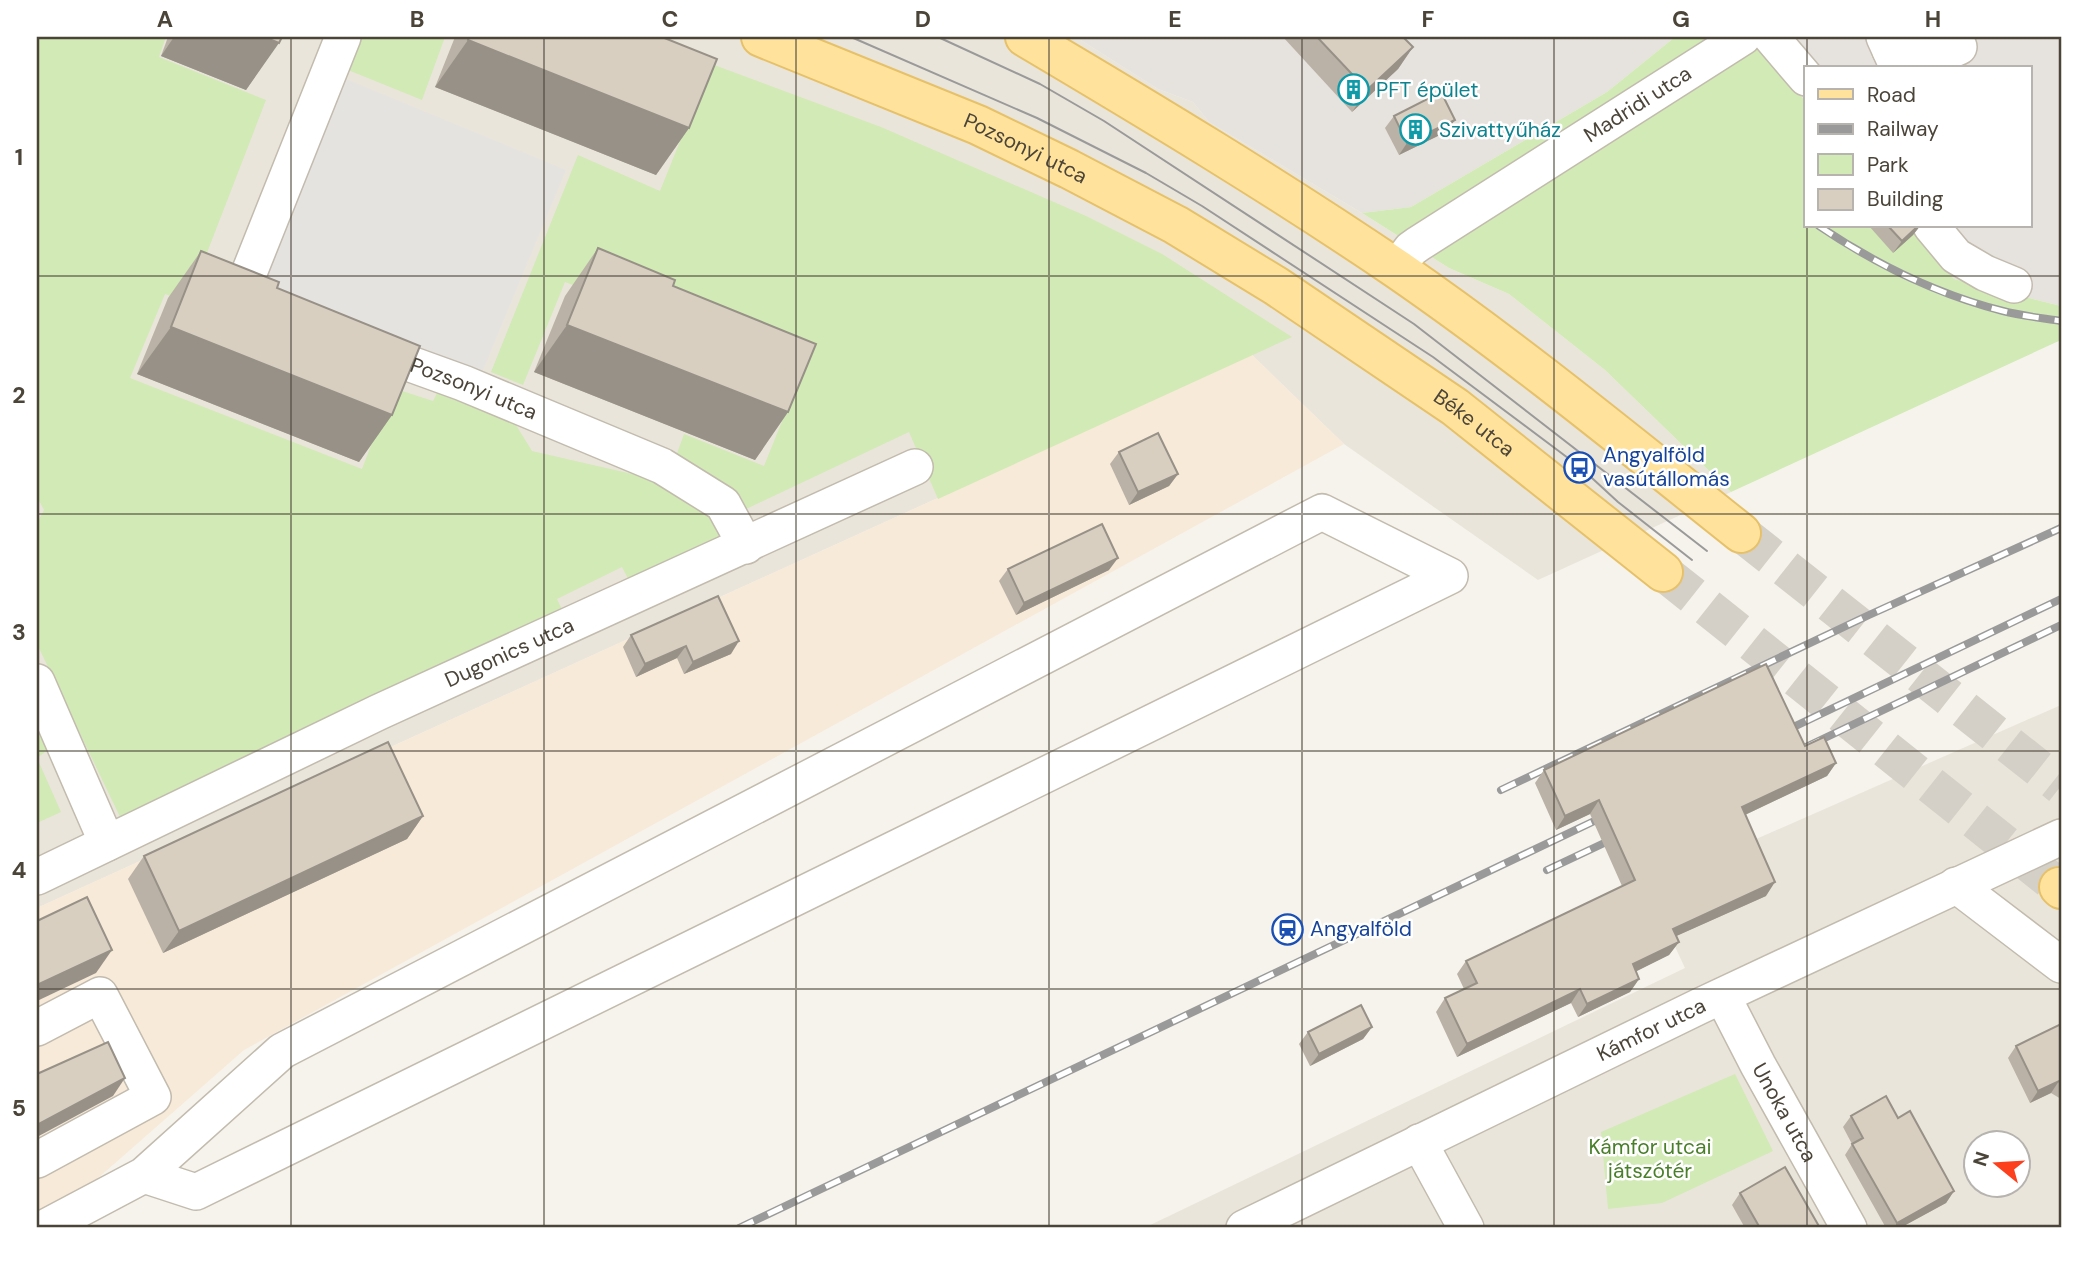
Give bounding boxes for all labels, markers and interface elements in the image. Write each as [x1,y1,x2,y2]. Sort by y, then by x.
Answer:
text: A [157,4,173,34]
text: B [410,4,424,34]
text: C [662,4,678,34]
text: D [915,4,931,34]
text: E [1168,4,1182,34]
text: F [1422,4,1435,34]
text: G [1672,4,1690,34]
text: H [1925,4,1941,34]
street label: Madridi utca [1579,59,1697,149]
legend [1804,66,2032,228]
building icon: PFT épület [1336,73,1370,107]
place label: PFT épület [1376,76,1478,104]
text: Road [1867,81,1916,109]
street label: Pozsonyi utca [960,107,1092,190]
building icon: Szivattyűház [1399,113,1433,147]
text: Railway [1867,115,1939,143]
place label: Szivattyűház [1439,116,1561,144]
text: 1 [15,142,23,172]
text: Park [1867,151,1909,179]
text: Building [1867,185,1944,213]
street label: Pozsonyi utca [406,351,541,426]
text: 2 [12,380,26,410]
street label: Béke utca [1428,383,1521,463]
place label: Angyalföld vasútállomás [1603,441,1730,493]
bus stop icon: Angyalföld vasútállomás [1563,450,1597,484]
street label: Dugonics utca [440,611,578,694]
text: 3 [12,617,26,647]
text: 4 [12,855,27,885]
station icon: Angyalföld [1270,912,1304,946]
place label: Angyalföld [1310,915,1412,943]
street label: Kámfor utca [1592,991,1710,1068]
street label: Unoka utca [1746,1058,1823,1167]
text: 5 [12,1093,26,1123]
north arrow [1962,1128,2032,1198]
park label: Kámfor utcai játszótér [1589,1133,1711,1185]
text: N [1967,1148,1995,1169]

